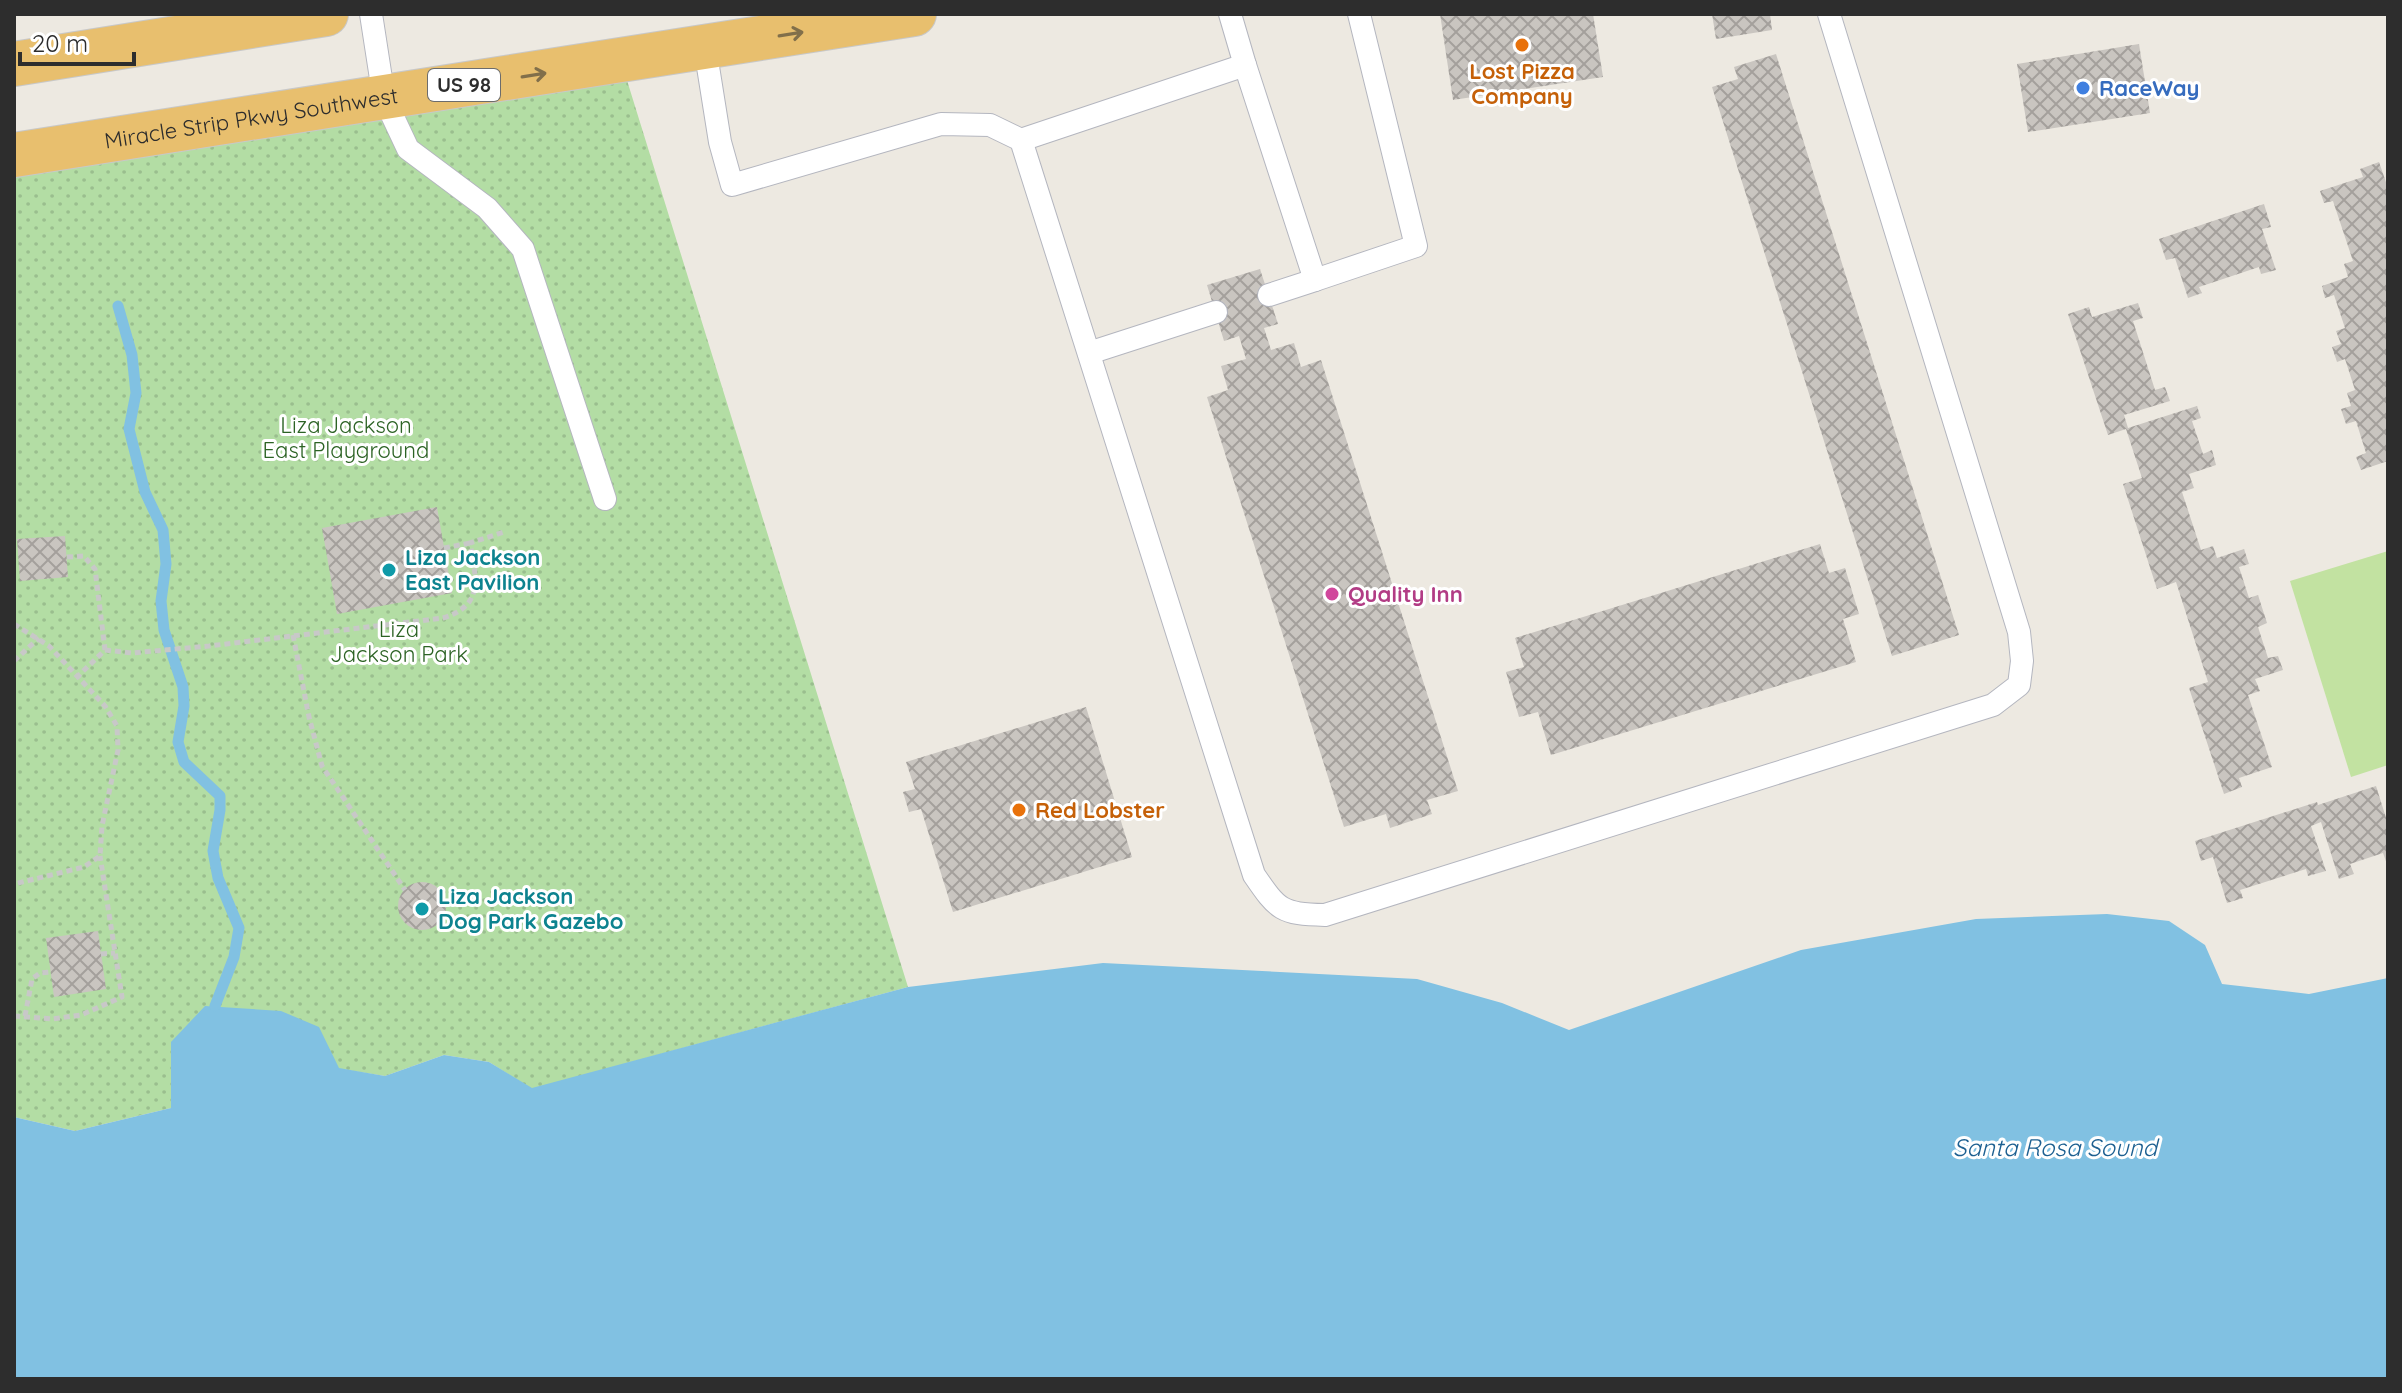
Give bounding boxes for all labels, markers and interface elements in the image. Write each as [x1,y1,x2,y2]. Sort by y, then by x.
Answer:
scale bar [20,16,134,66]
one-way arrow [777,26,803,41]
text: 20 m [32,28,88,58]
marker: Lost Pizza Company [1513,36,1531,54]
place label: Lost Pizza Company [1469,57,1575,110]
one-way arrow [521,67,546,82]
road number: US 98 [428,69,500,101]
place label: RaceWay [2099,74,2200,102]
marker: RaceWay [2074,79,2092,97]
street label: Miracle Strip Pkwy Southwest [102,81,400,155]
park label: Liza Jackson East Playground [263,411,429,464]
place label: Liza Jackson East Pavilion [405,543,540,596]
marker: Liza Jackson East Pavilion [380,561,398,579]
place label: Quality Inn [1348,580,1463,608]
marker: Quality Inn [1323,585,1341,603]
park label: Liza Jackson Park [330,615,468,668]
place label: Red Lobster [1035,796,1165,824]
marker: Red Lobster [1010,801,1028,819]
place label: Liza Jackson Dog Park Gazebo [438,882,623,935]
marker: Liza Jackson Dog Park Gazebo [413,900,431,918]
water label: Santa Rosa Sound [1953,1132,2161,1162]

